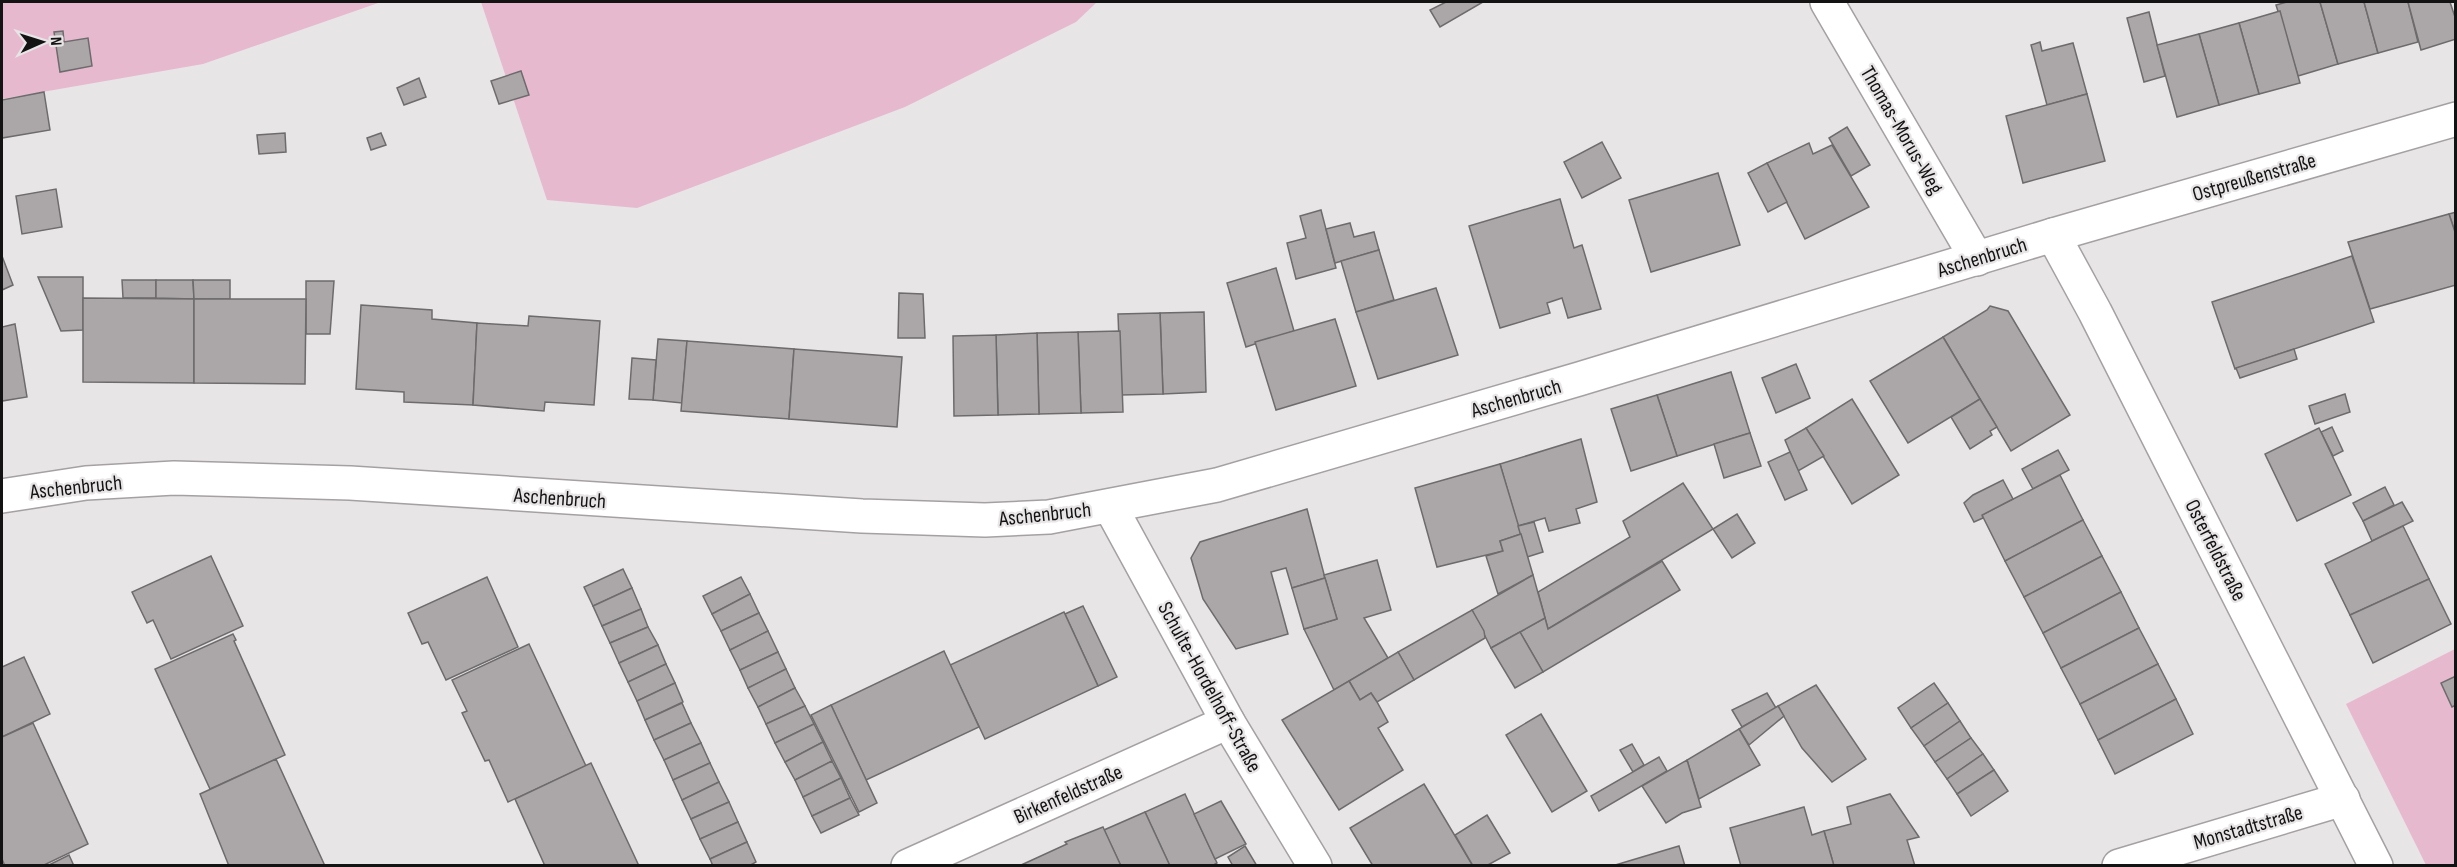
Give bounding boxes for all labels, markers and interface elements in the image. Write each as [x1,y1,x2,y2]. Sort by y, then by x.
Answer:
north arrow [12,12,72,72]
text: N [46,37,65,46]
street label: Thomas-Morus-Weg [1855,62,1948,199]
street label: Ostpreußenstraße [2190,148,2319,207]
street label: Aschenbruch [1933,232,2030,283]
street label: Aschenbruch [1467,374,1564,423]
street label: Aschenbruch [28,470,123,505]
street label: Aschenbruch [512,483,607,514]
street label: Osterfeldstraße [2179,495,2252,605]
street label: Aschenbruch [997,497,1092,532]
street label: Schulte-Hordelhoff-Straße [1152,598,1267,777]
street label: Birkenfeldstraße [1010,759,1126,829]
street label: Monstadtstraße [2191,800,2305,855]

